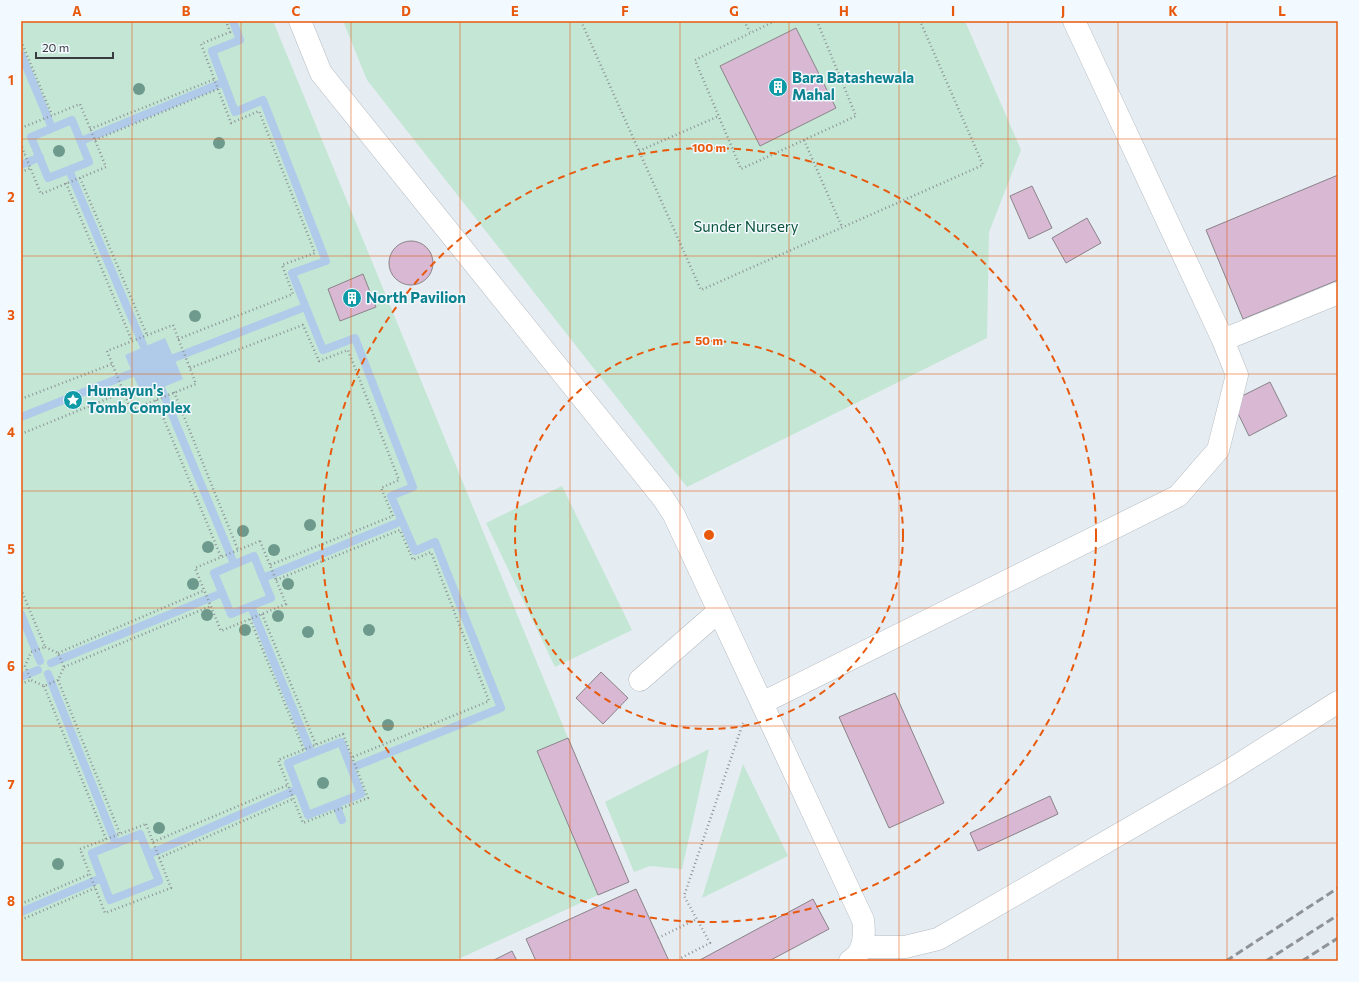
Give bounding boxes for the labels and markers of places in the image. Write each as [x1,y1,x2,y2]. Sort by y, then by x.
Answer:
place label: Bara Batashewala Mahal [792,68,914,103]
building icon: Bara Batashewala Mahal [767,76,789,98]
building icon: North Pavilion [341,287,363,309]
place label: North Pavilion [366,288,466,306]
place label: Humayun's Tomb Complex [87,381,192,416]
place icon: Humayun's Tomb Complex [62,389,84,411]
centre of rings [702,528,716,542]

